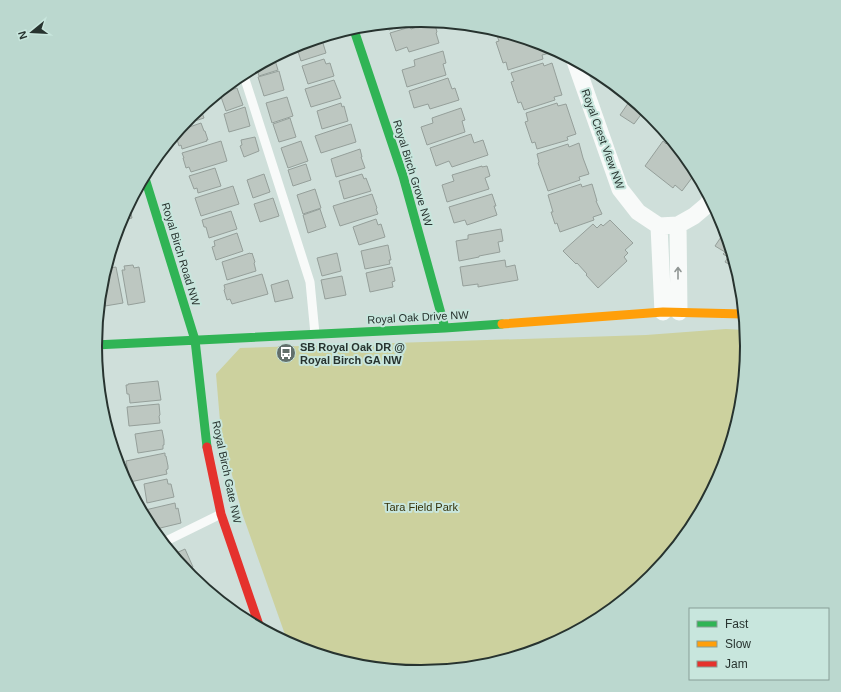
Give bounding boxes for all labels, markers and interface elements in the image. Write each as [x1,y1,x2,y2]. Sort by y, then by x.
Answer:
north arrow [12,12,52,52]
text: N [16,29,29,41]
street label: Royal Crest View NW [579,87,627,191]
street label: Royal Birch Grove NW [391,118,435,228]
street label: Royal Birch Road NW [160,201,203,307]
one-way arrow [674,267,682,280]
street label: Royal Oak Drive NW [367,308,470,326]
place label: SB Royal Oak DR @ Royal Birch GA NW [300,341,405,366]
bus stop icon: SB Royal Oak DR @ Royal Birch GA NW [275,342,297,364]
street label: Royal Birch Gate NW [210,420,244,525]
park label: Tara Field Park [384,501,458,513]
legend [689,608,829,680]
text: Fast [725,617,749,631]
text: Slow [725,637,751,651]
text: Jam [725,657,748,671]

